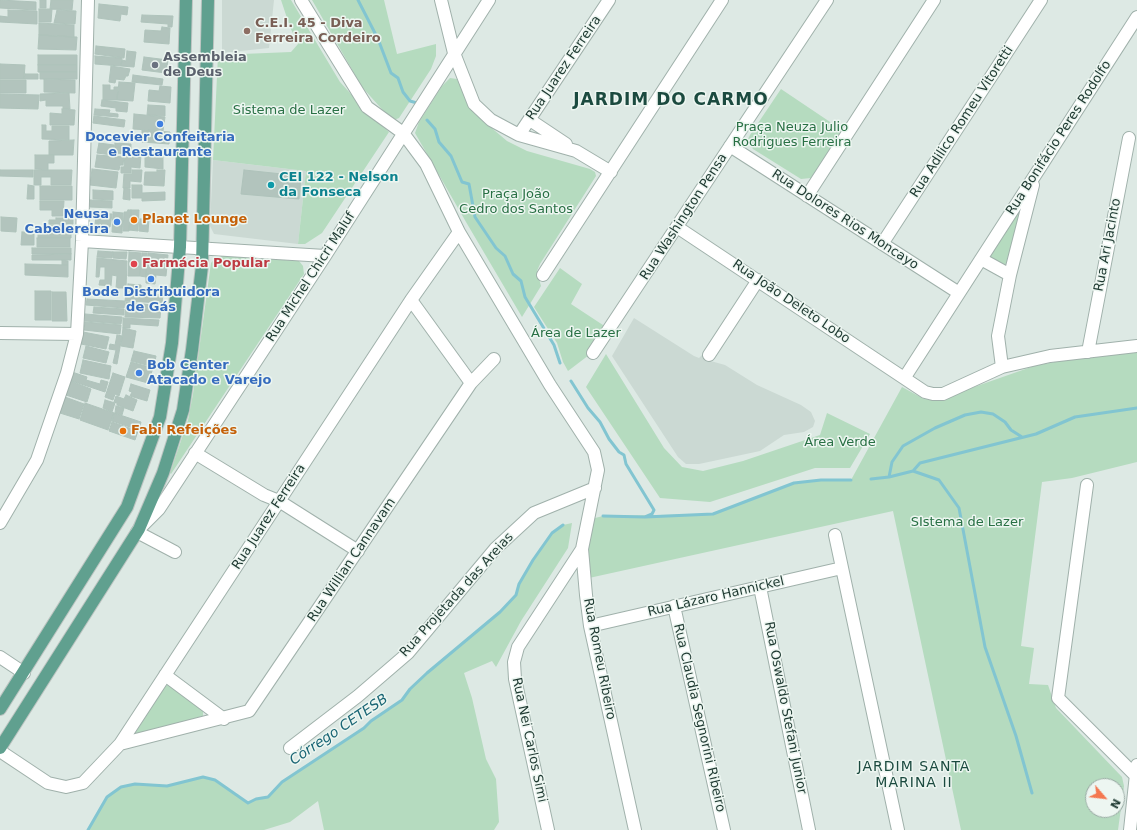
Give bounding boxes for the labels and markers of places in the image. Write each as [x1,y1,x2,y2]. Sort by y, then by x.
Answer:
place label: C.E.I. 45 - Diva Ferreira Cordeiro [255,16,381,47]
marker: C.E.I. 45 - Diva Ferreira Cordeiro [242,26,252,36]
place label: Assembleia de Deus [163,50,247,81]
marker: Assembleia de Deus [150,60,160,70]
marker: Docevier Confeitaria e Restaurante [155,119,165,129]
place label: Docevier Confeitaria e Restaurante [85,130,235,161]
place label: CEI 122 - Nelson da Fonseca [279,170,398,201]
marker: CEI 122 - Nelson da Fonseca [266,180,276,190]
place label: Neusa Cabelereira [24,207,109,238]
place label: Planet Lounge [142,212,247,228]
marker: Planet Lounge [129,215,139,225]
marker: Neusa Cabelereira [112,217,122,227]
place label: Farmácia Popular [142,256,270,272]
marker: Farmácia Popular [129,259,139,269]
marker: Bode Distribuidora de Gás [146,274,156,284]
place label: Bode Distribuidora de Gás [82,285,220,316]
place label: Bob Center Atacado e Varejo [147,358,271,389]
marker: Bob Center Atacado e Varejo [134,368,144,378]
place label: Fabi Refeições [131,423,237,439]
marker: Fabi Refeições [118,426,128,436]

